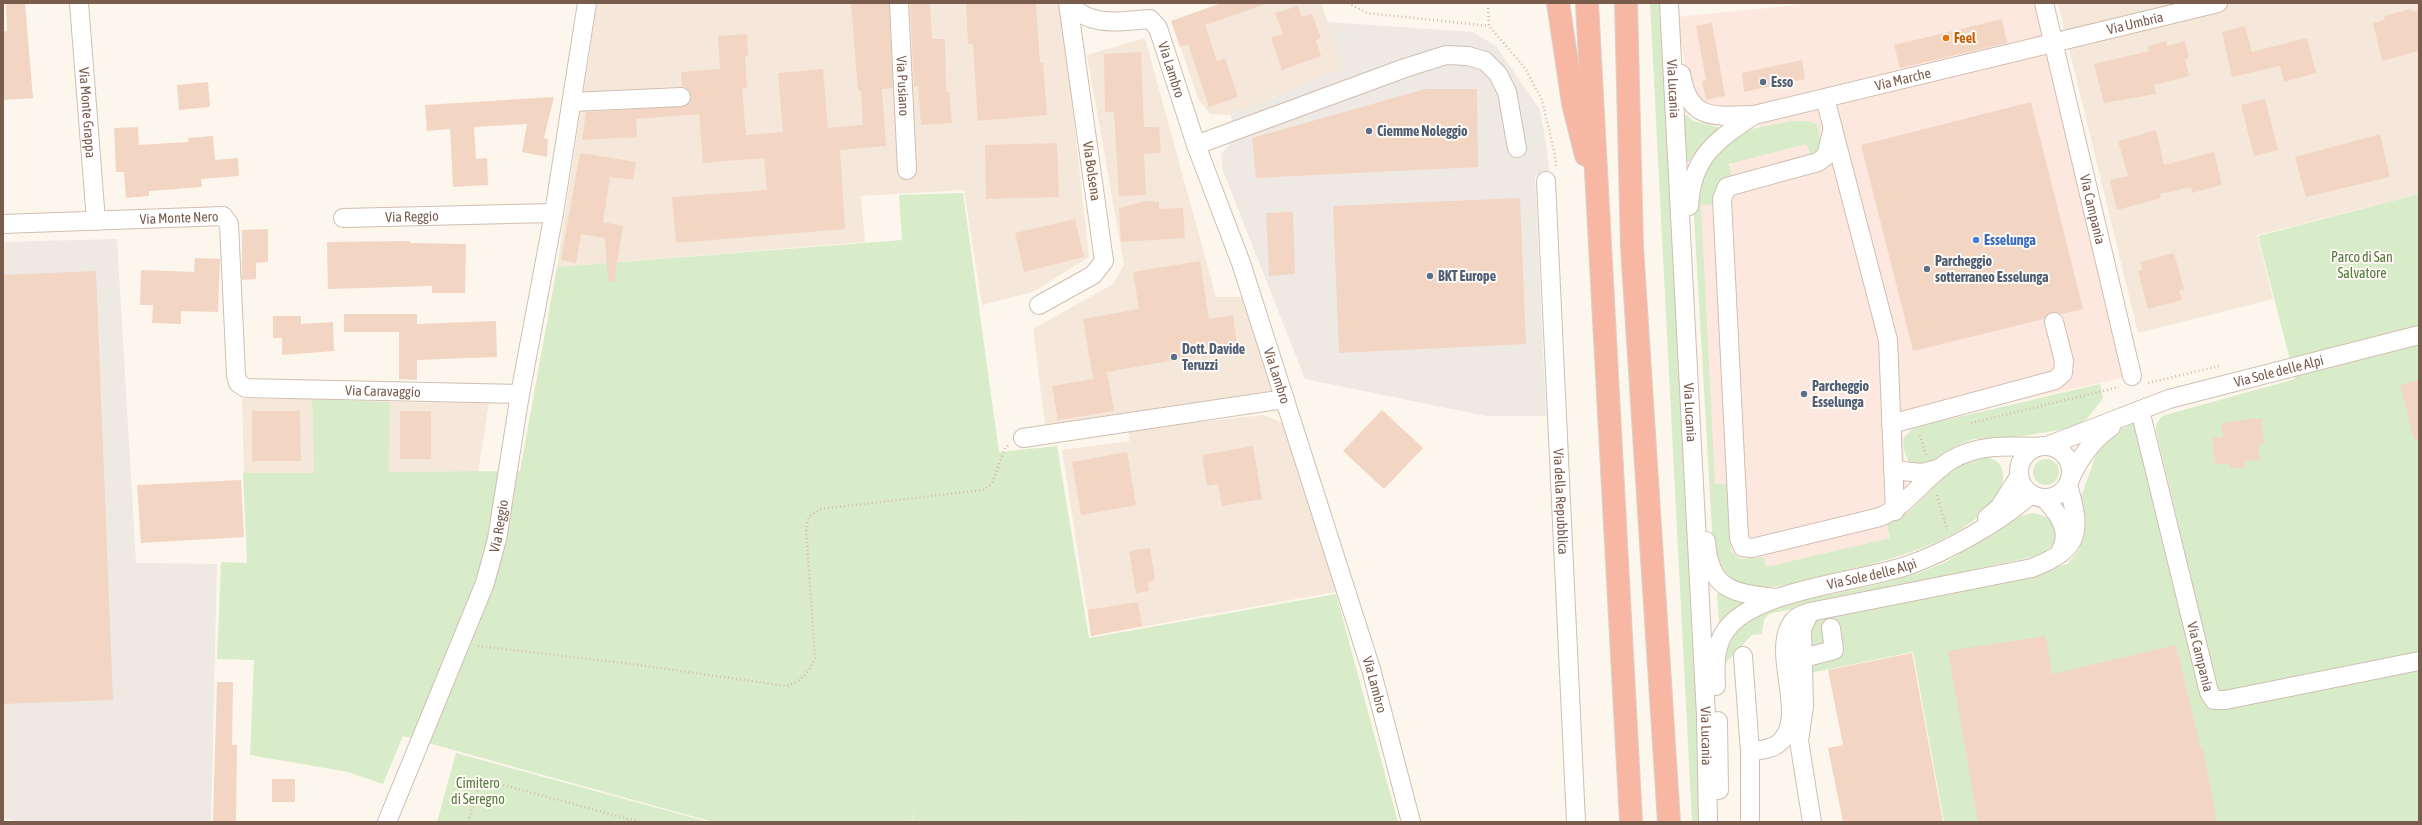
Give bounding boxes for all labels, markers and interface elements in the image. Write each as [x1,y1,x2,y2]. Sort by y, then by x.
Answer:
street label: Via Umbria [2105,9,2165,38]
place label: Feel [1954,30,1976,46]
marker: Feel [1941,33,1951,43]
street label: Via Lambro [1155,40,1188,100]
street label: Via Pusiano [894,55,912,116]
street label: Via Lucania [1664,59,1683,119]
street label: Via Marche [1873,65,1932,94]
street label: Via Monte Grappa [76,67,99,159]
place label: Esso [1771,74,1794,90]
marker: Esso [1758,77,1768,87]
place label: Ciemme Noleggio [1377,123,1468,139]
marker: Ciemme Noleggio [1364,126,1374,136]
street label: Via Bolsena [1080,140,1104,202]
street label: Via Campania [2077,173,2109,246]
street label: Via Monte Nero [139,208,219,227]
street label: Via Reggio [385,208,439,225]
place label: Esselunga [1984,232,2036,248]
marker: Esselunga [1971,235,1981,245]
park label: Parco di San Salvatore [2331,249,2393,281]
place label: Parcheggio sotterraneo Esselunga [1935,253,2049,285]
marker: Parcheggio sotterraneo Esselunga [1922,264,1932,274]
place label: BKT Europe [1438,268,1496,284]
marker: BKT Europe [1425,271,1435,281]
place label: Dott. Davide Teruzzi [1182,341,1245,373]
street label: Via Lambro [1261,346,1294,406]
marker: Dott. Davide Teruzzi [1169,352,1179,362]
street label: Via Sole delle Alpi [2232,352,2325,390]
place label: Parcheggio Esselunga [1812,378,1870,410]
street label: Via Caravaggio [345,382,421,400]
street label: Via Lucania [1681,383,1700,442]
marker: Parcheggio Esselunga [1799,389,1809,399]
street label: Via della Repubblica [1551,448,1571,555]
street label: Via Reggio [486,498,511,554]
street label: Via Sole delle Alpi [1825,555,1919,592]
street label: Via Campania [2184,620,2217,693]
street label: Via Lambro [1359,654,1390,715]
street label: Via Lucania [1698,706,1715,766]
park label: Cimitero di Seregno [451,775,505,807]

